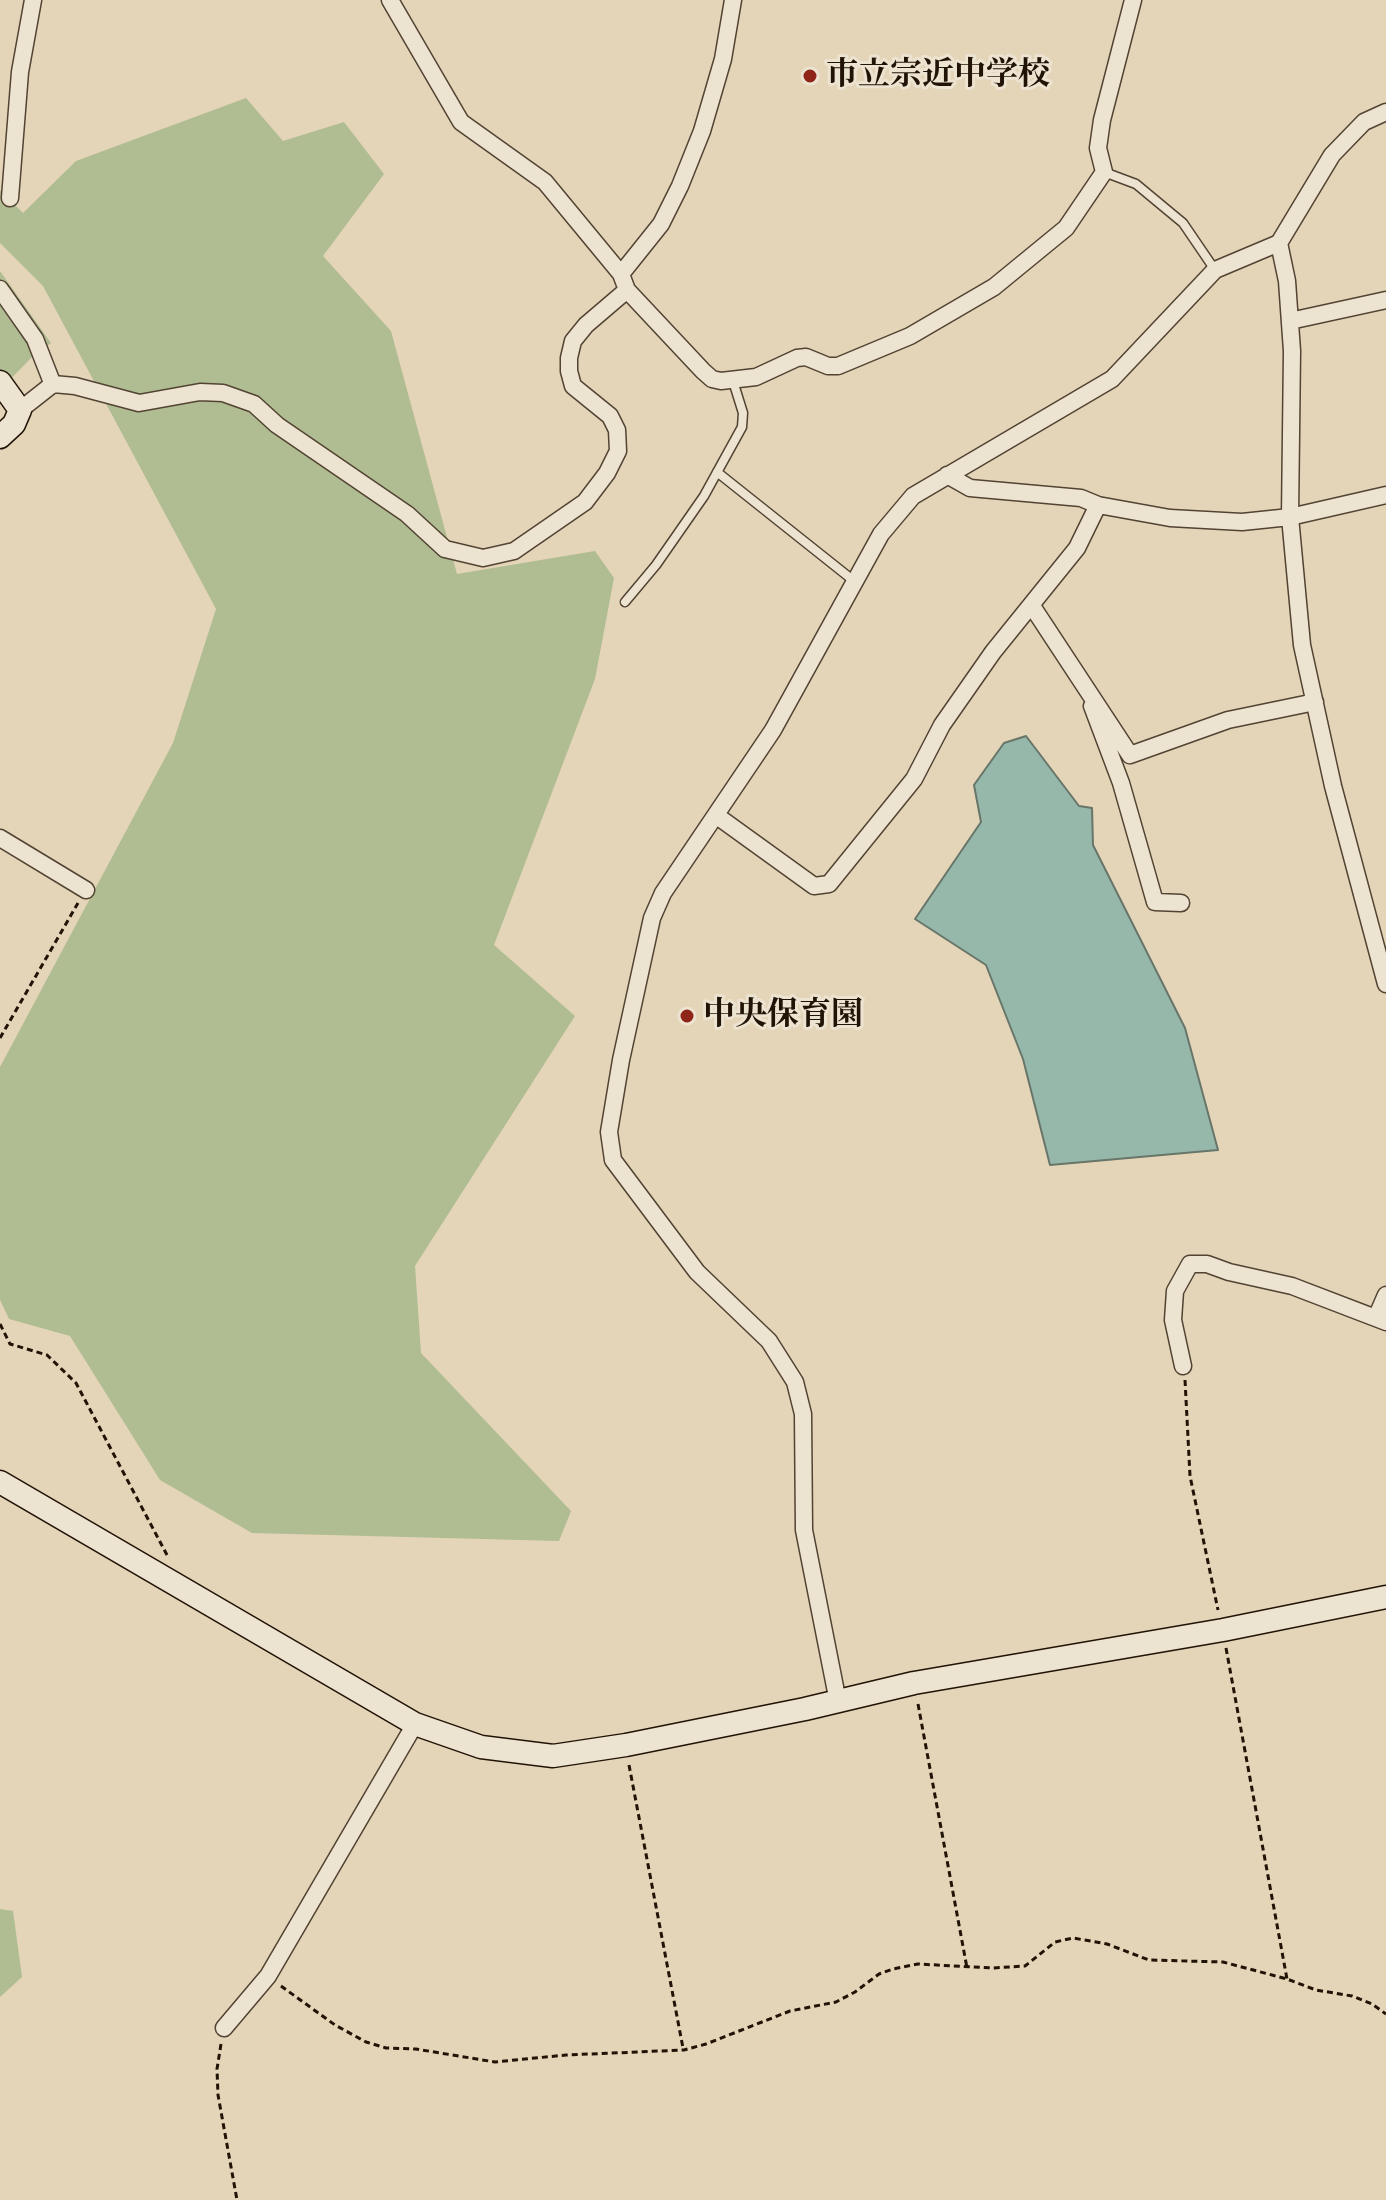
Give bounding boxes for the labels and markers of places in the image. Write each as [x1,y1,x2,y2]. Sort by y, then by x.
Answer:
place label: 市立宗近中学校 [826,57,1050,95]
marker: 市立宗近中学校 [801,67,819,85]
place label: 中央保育園 [703,997,863,1035]
marker: 中央保育園 [678,1007,696,1025]

